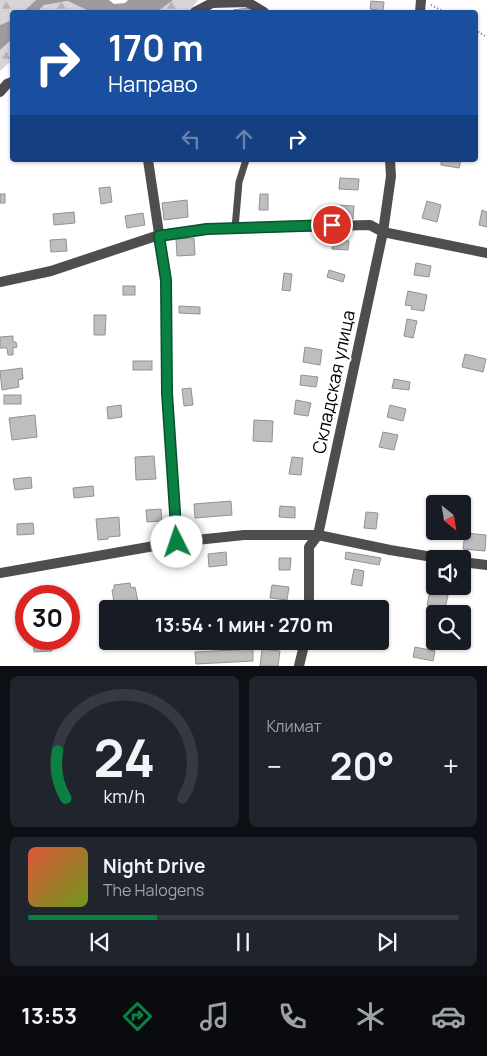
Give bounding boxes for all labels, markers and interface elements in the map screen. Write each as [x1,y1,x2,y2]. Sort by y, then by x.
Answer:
text: 170 m [108,24,204,72]
icon: right [25,30,90,95]
text: Направо [108,69,198,99]
icon: left [177,125,205,153]
icon: ahead [230,125,258,153]
icon: right [283,125,311,153]
pin [311,204,353,246]
icon: arrive [318,211,346,239]
street label: Складская улица [306,308,360,456]
north arrow [426,495,471,540]
map controls [426,495,471,650]
position arrow [150,515,202,567]
button: sound [426,550,471,595]
speed limit sign: 30 [15,585,80,650]
button: search [426,605,471,650]
text: 13:54 · 1 мин · 270 m [155,612,333,638]
text: Климат [267,715,322,737]
text: 24 [93,722,155,793]
text: 20° [330,739,395,791]
text: − [267,747,282,785]
text: + [443,747,459,785]
text: km/h [103,784,145,808]
text: Night Drive [103,853,205,879]
text: The Halogens [103,879,204,901]
icon: previous [86,928,114,956]
icon: pause [229,928,257,956]
icon: next [373,928,401,956]
icon: directions [120,999,155,1034]
icon: music [197,999,232,1034]
icon: phone [275,999,310,1034]
icon: climate [353,999,388,1034]
icon: car [431,999,466,1034]
text: 13:53 [21,1001,77,1031]

